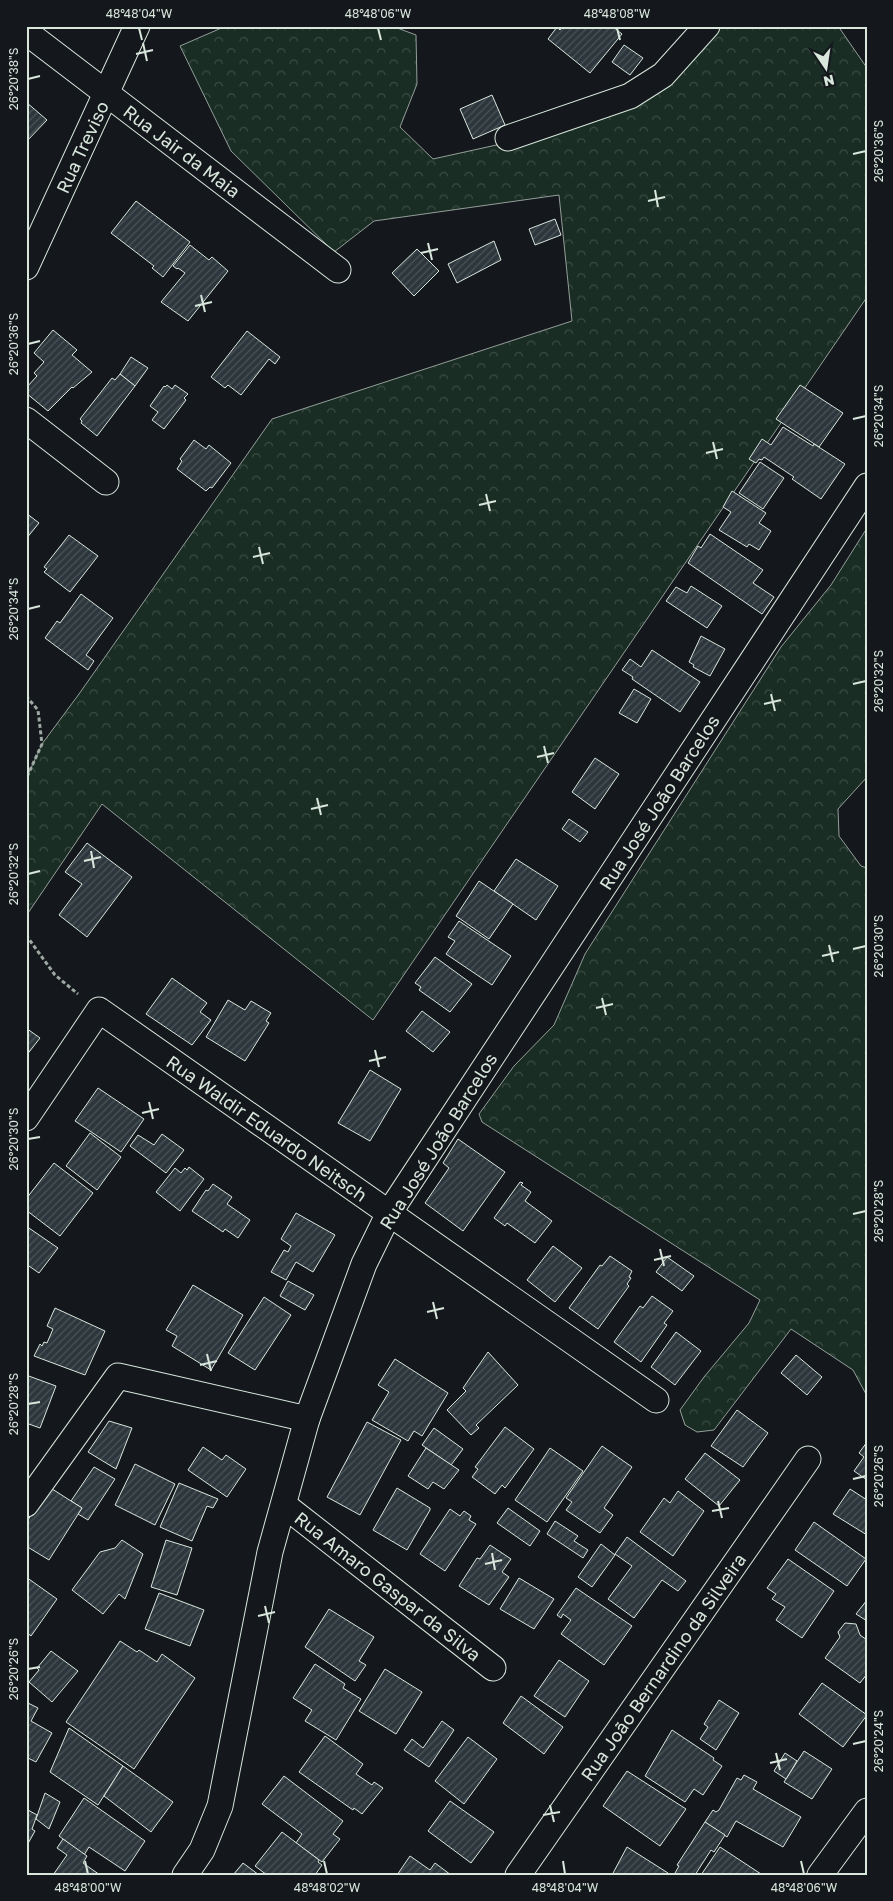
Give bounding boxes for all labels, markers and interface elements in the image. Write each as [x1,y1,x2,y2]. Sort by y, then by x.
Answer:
text: 48°48'04"W [106,6,173,21]
text: 48°48'06"W [345,6,412,21]
text: 48°48'08"W [584,6,651,21]
north arrow [800,42,850,92]
text: 26°20'38"S [6,47,21,110]
text: N [822,72,836,91]
street label: Rua Treviso [51,97,113,197]
street label: Rua Jair da Maia [119,100,245,202]
text: 26°20'36"S [871,119,886,182]
text: 26°20'36"S [6,312,21,375]
text: 26°20'34"S [871,384,886,447]
text: 26°20'34"S [6,577,21,640]
text: 26°20'32"S [871,650,886,712]
street label: Rua José João Barcelos [594,710,724,894]
text: 26°20'32"S [6,843,21,905]
text: 26°20'30"S [871,914,886,977]
street label: Rua José João Barcelos [375,1049,501,1233]
street label: Rua Waldir Eduardo Neitsch [162,1050,372,1206]
text: 26°20'30"S [6,1107,21,1170]
text: 26°20'28"S [871,1179,886,1242]
text: 26°20'28"S [6,1372,21,1435]
text: 26°20'26"S [871,1444,886,1507]
street label: Rua Amaro Gaspar da Silva [291,1507,485,1665]
street label: Rua João Bernardino da Silveira [576,1549,750,1785]
text: 26°20'26"S [6,1637,21,1700]
text: 26°20'24"S [871,1709,886,1772]
text: 48°48'00"W [55,1880,122,1895]
text: 48°48'02"W [294,1880,361,1895]
text: 48°48'04"W [532,1880,599,1895]
text: 48°48'06"W [771,1880,838,1895]

